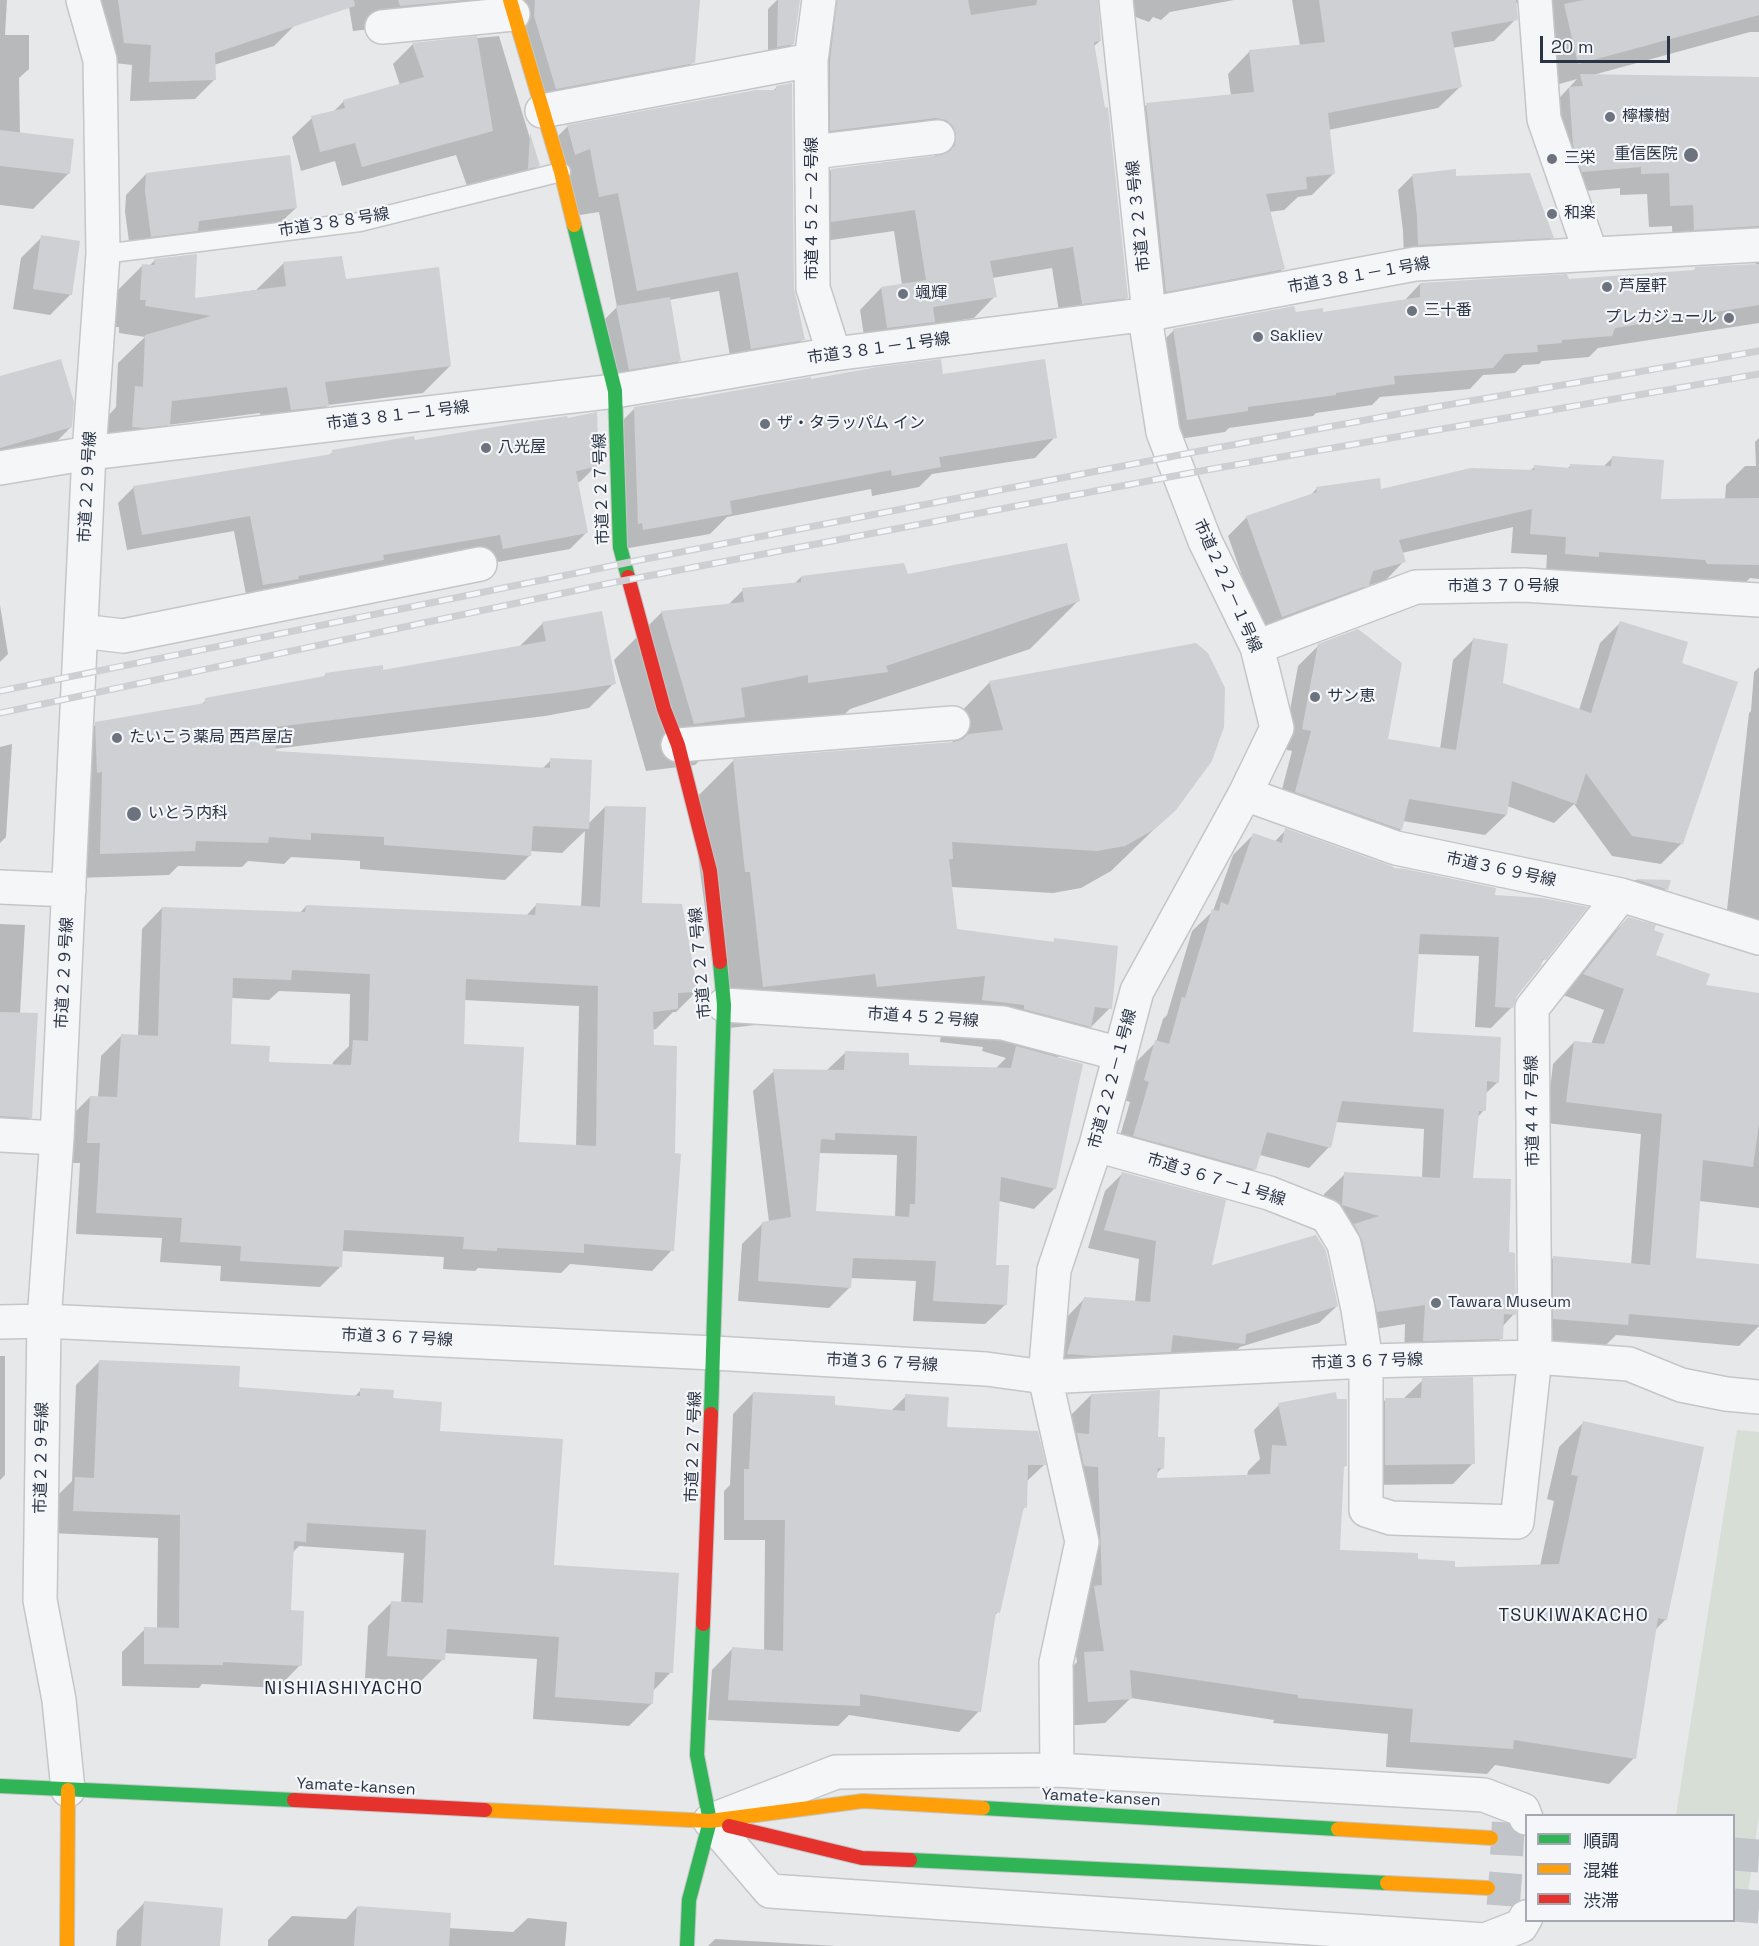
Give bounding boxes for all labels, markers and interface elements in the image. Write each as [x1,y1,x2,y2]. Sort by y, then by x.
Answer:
scale bar [1543,24,1674,62]
text: 20 m [1551,35,1594,58]
place label: 檸檬樹 [1622,107,1670,127]
marker: 檸檬樹 [1603,110,1617,124]
street label: 市道４５２－２号線 [803,137,823,281]
place label: 重信医院 [1614,145,1678,165]
marker: 重信医院 [1682,146,1700,164]
place label: 三栄 [1564,149,1596,169]
marker: 三栄 [1545,152,1559,166]
street label: 市道２２３号線 [1124,159,1154,273]
place label: 和楽 [1564,204,1596,224]
street label: 市道３８８号線 [277,205,391,241]
marker: 和楽 [1545,207,1559,221]
street label: 市道３８１－１号線 [1286,254,1432,298]
place label: 芦屋軒 [1619,277,1667,297]
marker: 芦屋軒 [1600,280,1614,294]
place label: 颯輝 [915,284,947,304]
marker: 颯輝 [896,287,910,301]
place label: 三十番 [1424,301,1472,321]
marker: 三十番 [1405,304,1419,318]
place label: プレカジュール [1605,308,1717,328]
marker: プレカジュール [1722,311,1736,325]
place label: Sakliev [1270,327,1323,347]
street label: 市道３８１－１号線 [806,329,952,369]
marker: Sakliev [1251,330,1265,344]
street label: 市道３８１－１号線 [325,398,471,434]
place label: ザ・タラッパム イン [777,414,925,434]
marker: ザ・タラッパム イン [758,417,772,431]
street label: 市道２２９号線 [75,431,101,543]
street label: 市道２２７号線 [590,433,614,545]
place label: 八光屋 [498,438,546,458]
marker: 八光屋 [479,441,493,455]
street label: 市道２２２－１号線 [1189,516,1265,656]
street label: 市道３７０号線 [1447,577,1559,597]
place label: サン恵 [1327,687,1375,707]
marker: サン恵 [1308,690,1322,704]
place label: たいこう薬局 西芦屋店 [129,728,293,748]
marker: たいこう薬局 西芦屋店 [110,731,124,745]
place label: いとう内科 [148,804,228,824]
marker: いとう内科 [125,805,143,823]
street label: 市道３６９号線 [1444,849,1558,891]
street label: 市道２２７号線 [687,906,715,1020]
street label: 市道２２９号線 [52,917,78,1029]
street label: 市道４５２号線 [866,1005,980,1031]
street label: 市道２２２－１号線 [1085,1007,1141,1151]
street label: 市道４４７号線 [1522,1055,1544,1167]
street label: 市道３６７－１号線 [1144,1150,1288,1210]
place label: Tawara Museum [1448,1293,1571,1313]
marker: Tawara Museum [1429,1296,1443,1310]
street label: 市道３６７号線 [341,1325,453,1351]
street label: 市道３６７号線 [826,1350,938,1376]
street label: 市道３６７号線 [1311,1350,1423,1374]
street label: 市道２２７号線 [682,1391,706,1503]
street label: 市道２２９号線 [31,1402,53,1514]
district label: TSUKIWAKACHO [1499,1605,1649,1627]
district label: NISHIASHIYACHO [264,1678,424,1700]
street label: Yamate-kansen [296,1774,416,1800]
street label: Yamate-kansen [1041,1785,1161,1811]
legend [1525,1814,1735,1922]
text: 順調 [1583,1829,1619,1852]
text: 混雑 [1583,1859,1619,1882]
text: 渋滞 [1583,1889,1619,1912]

